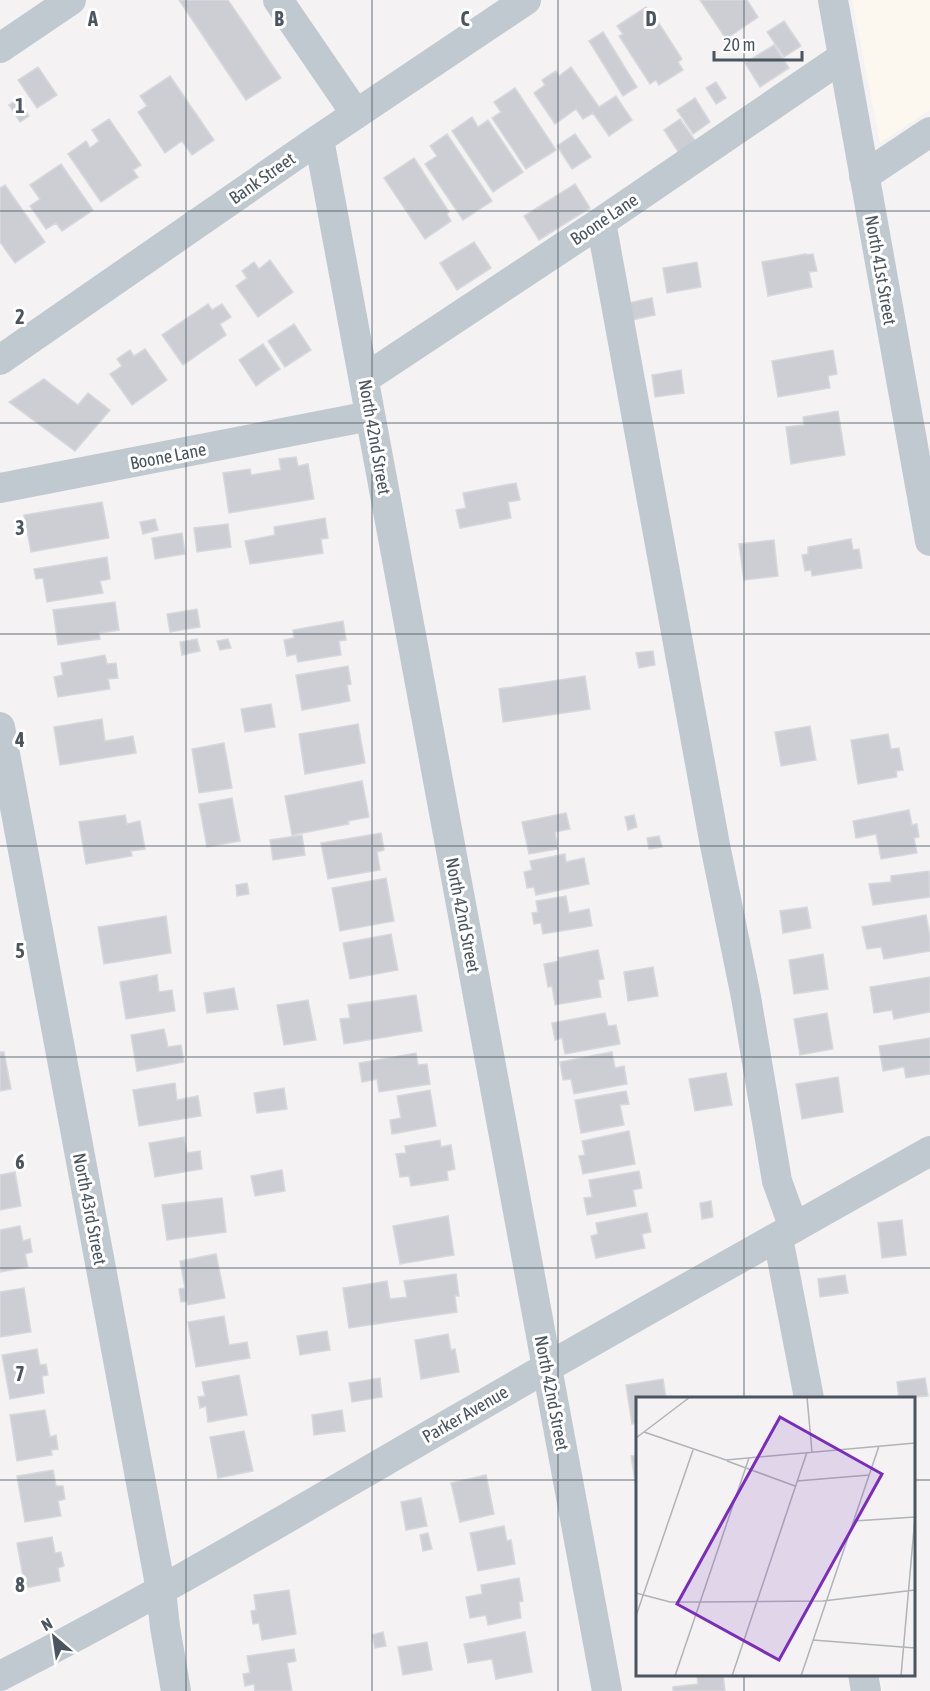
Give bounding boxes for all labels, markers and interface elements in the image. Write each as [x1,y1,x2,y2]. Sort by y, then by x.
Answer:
text: A [87,7,98,30]
text: B [274,7,284,30]
text: C [461,7,470,30]
text: D [645,7,657,30]
scale bar [714,24,802,62]
text: 20 m [723,34,755,55]
text: 1 [15,94,25,117]
street label: Bank Street [225,148,299,208]
street label: Boone Lane [566,189,642,249]
street label: North 41st Street [861,214,901,326]
text: 2 [15,305,25,328]
street label: North 42nd Street [355,378,395,496]
street label: Boone Lane [128,438,208,474]
text: 3 [15,516,25,539]
text: 4 [14,728,25,751]
street label: North 42nd Street [442,856,484,974]
text: 5 [15,939,25,962]
text: 6 [15,1150,25,1173]
street label: North 43rd Street [69,1151,111,1267]
street label: North 42nd Street [531,1334,573,1452]
text: 7 [15,1362,25,1385]
street label: Parker Avenue [418,1381,512,1447]
inset map [636,1397,915,1676]
text: 8 [15,1573,25,1596]
north arrow [24,1607,84,1667]
text: N [38,1614,55,1634]

